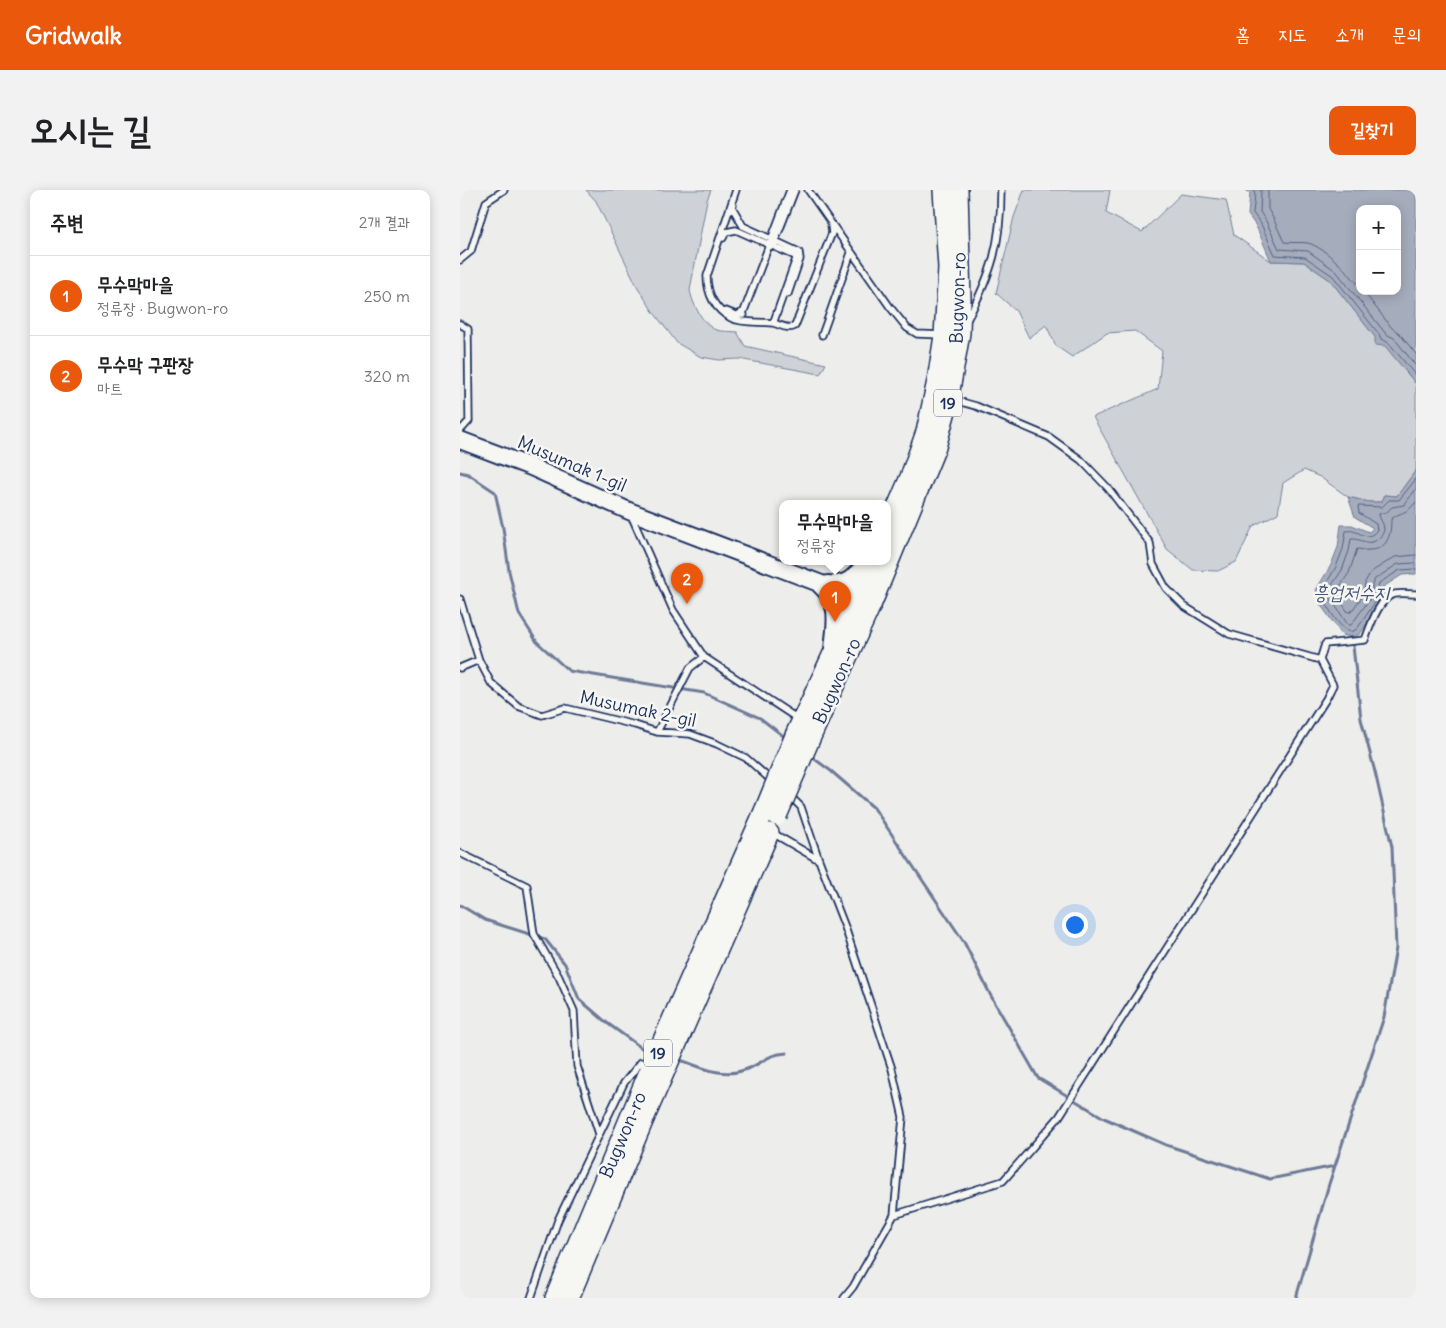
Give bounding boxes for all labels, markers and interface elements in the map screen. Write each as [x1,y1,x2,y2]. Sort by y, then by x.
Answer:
text: Gridwalk [25,20,122,50]
text: 홈 [1236,23,1250,46]
text: 지도 [1278,23,1307,46]
text: 소개 [1335,23,1364,46]
text: 문의 [1392,23,1421,46]
button: 길찾기 [1329,106,1416,155]
text: 오시는 길 [30,107,151,151]
map controls [1356,205,1401,295]
button: + [1356,205,1401,250]
text: 주변 [50,209,84,236]
text: 2개 결과 [359,212,410,232]
button: − [1356,250,1401,295]
street label: Bugwon-ro [944,252,971,344]
text: 무수막마을 [97,272,173,296]
text: 1 [63,286,69,306]
text: 250 m [364,286,410,306]
text: 정류장 · Bugwon-ro [97,298,228,318]
text: 무수막 구판장 [97,352,193,376]
text: 2 [62,366,70,386]
text: 320 m [364,366,410,386]
text: 마트 [97,378,123,398]
road number: 19 [934,390,962,417]
street label: Musumak 1-gil [514,430,630,497]
popup [779,500,891,565]
text: 무수막마을 [797,509,873,533]
text: 정류장 [797,535,835,555]
pin: 2 [671,563,703,604]
water label: 흥업저수지 [1313,580,1391,604]
pin: 1 [819,581,851,622]
street label: Bugwon-ro [807,634,866,727]
street label: Musumak 2-gil [578,685,698,732]
your location [1062,912,1088,938]
road number: 19 [644,1040,672,1066]
street label: Bugwon-ro [594,1088,651,1181]

